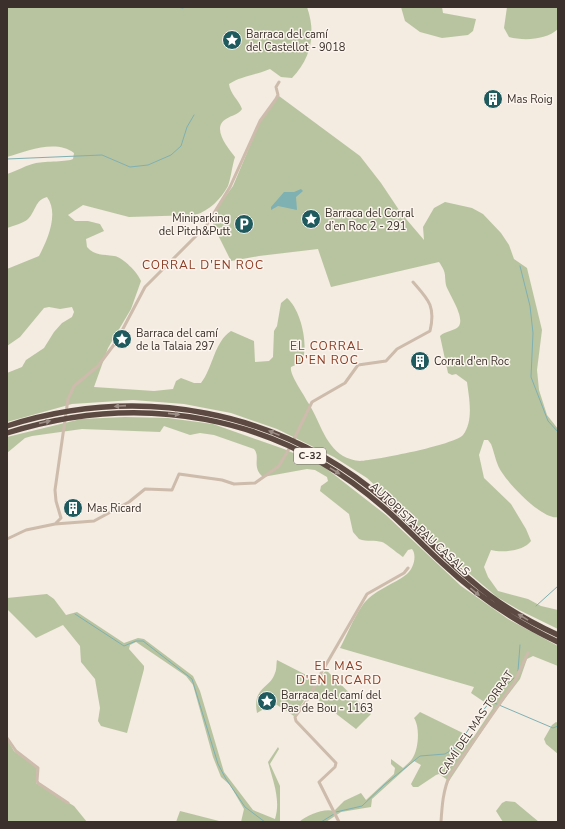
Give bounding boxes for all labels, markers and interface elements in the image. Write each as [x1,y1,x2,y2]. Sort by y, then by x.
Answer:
place label: Barraca del camí del Castellot - 9018 [246,27,346,55]
place icon: Barraca del camí del Castellot - 9018 [221,29,243,51]
building icon: Mas Roig [482,88,504,110]
place label: Mas Roig [507,92,553,107]
place label: Barraca del Corral d’en Roc 2 - 291 [325,206,415,234]
place icon: Barraca del Corral d’en Roc 2 - 291 [300,208,322,230]
place label: Miniparking del Pitch&Putt [159,211,230,239]
parking icon: Miniparking del Pitch&Putt [233,213,255,235]
district label: CORRAL D'EN ROC [142,257,264,273]
place label: Barraca del camí de la Talaia 297 [136,326,219,354]
place icon: Barraca del camí de la Talaia 297 [111,328,133,350]
district label: EL CORRAL D'EN ROC [290,338,364,368]
building icon: Corral d'en Roc [409,350,431,372]
place label: Corral d'en Roc [434,354,509,369]
one-way arrow [114,402,126,409]
one-way arrow [168,411,180,418]
one-way arrow [39,419,51,425]
one-way arrow [269,430,280,436]
road number: C-32 [294,448,326,464]
one-way arrow [329,467,341,474]
street label: AUTOPISTA PAU CASALS [367,479,473,579]
building icon: Mas Ricard [62,497,84,519]
place label: Mas Ricard [87,501,141,516]
one-way arrow [469,588,480,597]
one-way arrow [517,613,529,620]
district label: EL MAS D'EN RICARD [296,658,382,688]
street label: CAMÍ DEL MAS TORRAT [434,667,517,778]
place label: Barraca del camí del Pas de Bou - 1163 [281,688,382,716]
place icon: Barraca del camí del Pas de Bou - 1163 [256,690,278,712]

